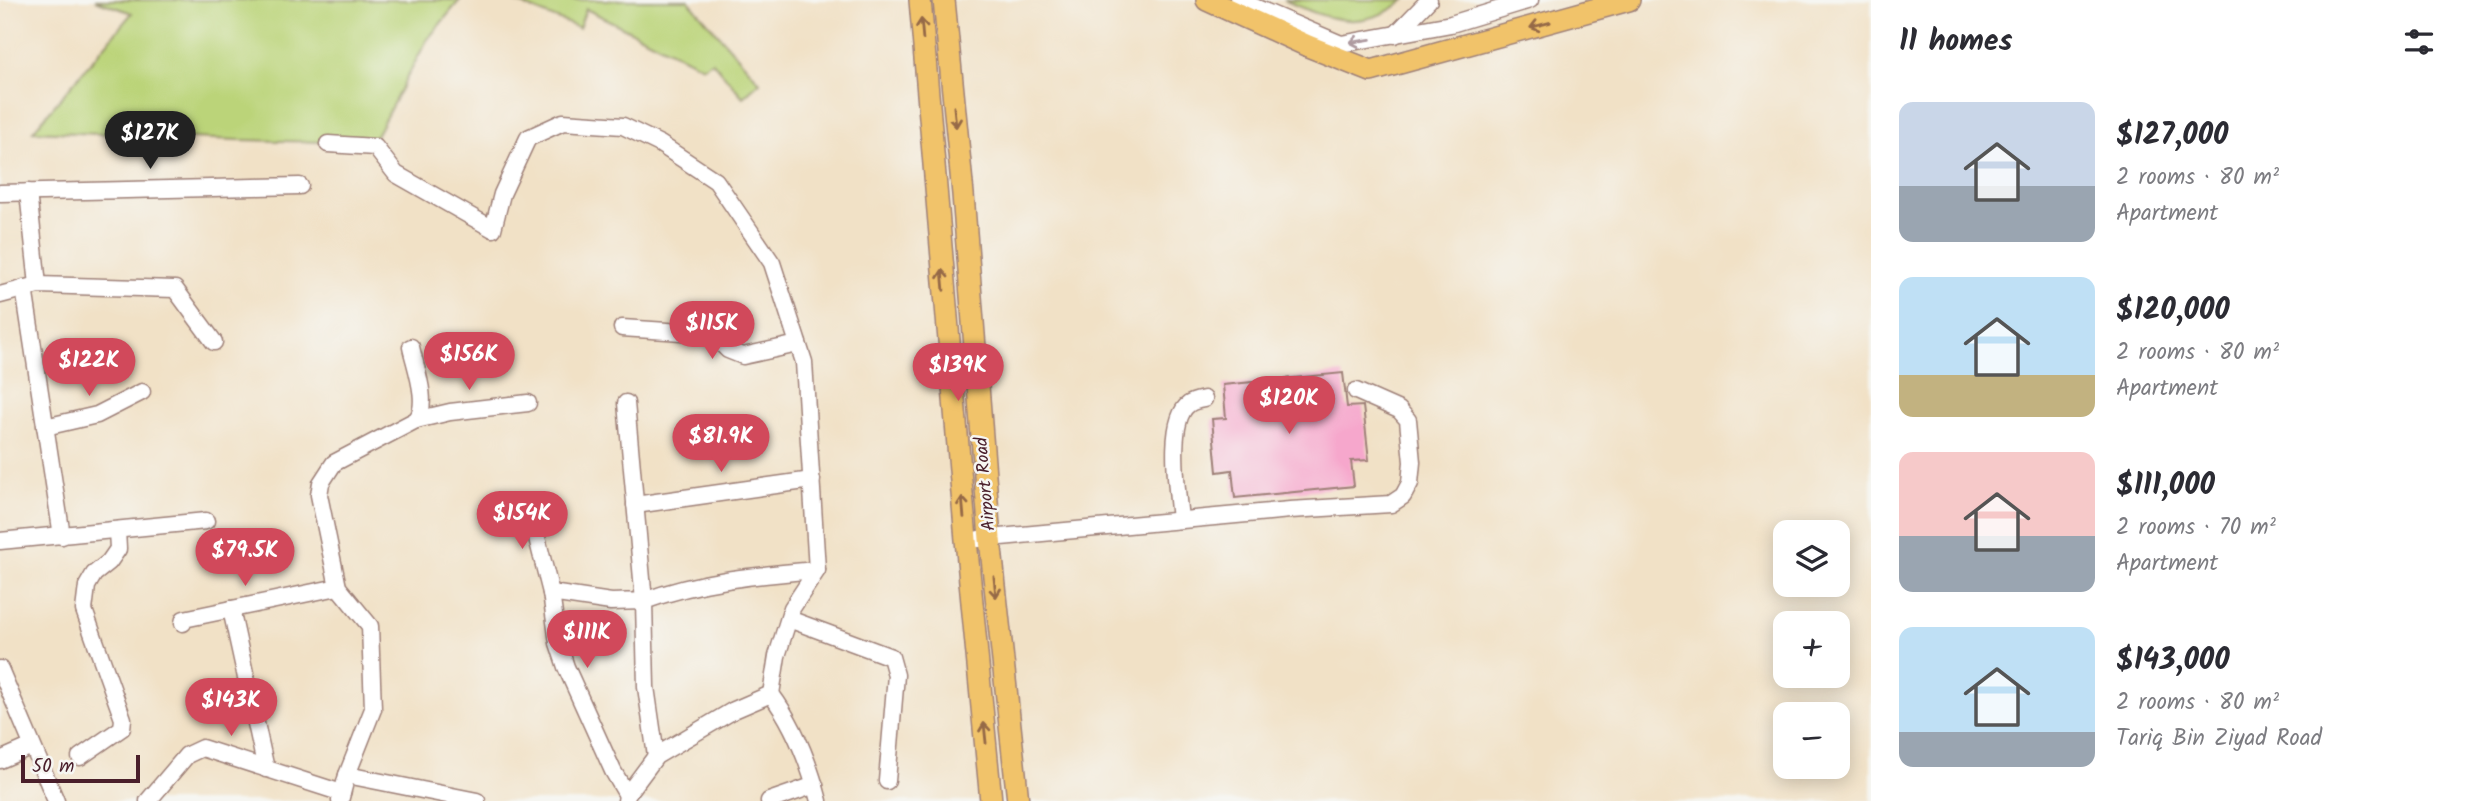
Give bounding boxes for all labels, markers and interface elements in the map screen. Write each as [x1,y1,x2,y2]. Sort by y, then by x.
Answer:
one-way arrow [915,18,928,41]
text: 11 homes [1899,18,2012,66]
one-way arrow [1529,19,1551,32]
icon: filters [2400,23,2438,61]
one-way arrow [1349,35,1372,48]
one-way arrow [948,105,961,128]
pin: $127K [101,111,199,171]
text: $127,000 [2116,112,2229,160]
text: $127K [121,116,179,152]
icon: home [1955,130,2039,214]
text: 2 rooms · 80 m² [2116,160,2279,196]
text: Apartment [2116,196,2218,232]
one-way arrow [936,269,949,292]
text: $120,000 [2116,287,2230,335]
pin: $115K [663,302,761,361]
icon: home [1955,305,2039,389]
text: $115K [686,306,739,342]
pin: $156K [420,332,518,392]
text: 2 rooms · 80 m² [2116,335,2279,371]
text: $156K [440,337,498,373]
pin: $122K [40,338,138,398]
text: $122K [58,343,120,379]
pin: $139K [909,344,1007,403]
text: $139K [929,348,987,384]
text: Apartment [2116,371,2218,407]
pin: $120K [1240,376,1338,436]
text: $120K [1259,381,1319,417]
pin: $81.9K [664,414,778,474]
text: $81.9K [688,419,754,455]
street label: Airport Road [967,435,1005,532]
text: $111,000 [2116,462,2215,510]
icon: home [1955,480,2039,564]
pin: $154K [473,491,571,551]
text: $154K [493,496,551,532]
one-way arrow [956,496,969,518]
text: 2 rooms · 70 m² [2116,510,2276,546]
map controls [1773,520,1850,779]
button: layers [1773,520,1850,597]
pin: $79.5K [188,528,302,588]
text: $79.5K [211,533,279,569]
text: Apartment [2116,546,2218,582]
one-way arrow [989,576,1002,598]
pin: $111K [538,610,636,670]
button: + [1773,611,1850,688]
text: $111K [563,615,611,651]
text: $143,000 [2116,637,2230,685]
icon: home [1955,655,2039,739]
pin: $143K [182,678,280,738]
text: $143K [201,683,261,719]
text: 2 rooms · 80 m² [2116,685,2279,721]
button: − [1773,702,1850,779]
text: Tariq Bin Ziyad Road [2116,721,2322,757]
one-way arrow [978,722,991,745]
scale bar [21,752,140,784]
text: 50 m [32,752,74,782]

